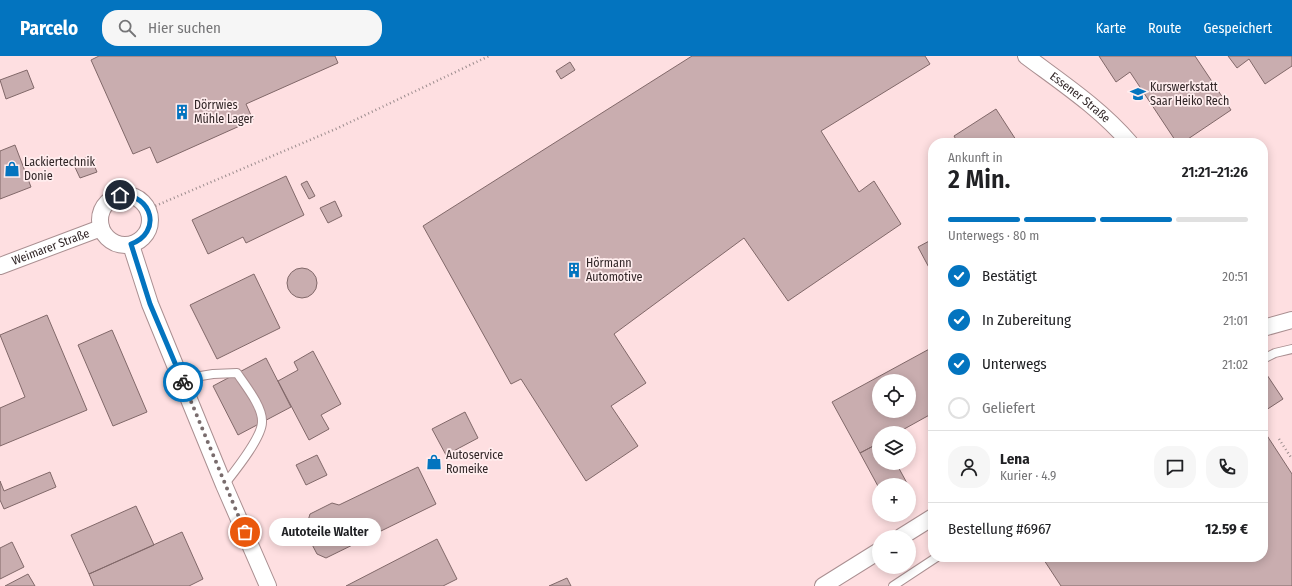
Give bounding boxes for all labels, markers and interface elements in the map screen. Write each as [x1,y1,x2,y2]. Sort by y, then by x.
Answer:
search box [102,10,382,46]
text: Parcelo [20,17,78,40]
icon: search [116,17,138,39]
text: Hier suchen [148,19,221,37]
text: Karte [1096,20,1126,37]
text: Route [1148,20,1181,37]
text: Gespeichert [1203,20,1272,37]
street label: Essener Straße [1047,69,1113,126]
place label: Kurswerkstatt Saar Heiko Rech [1150,80,1229,108]
school or university icon: Kurswerkstatt Saar Heiko Rech [1129,85,1147,103]
place label: Dörrwies Mühle Lager [194,98,254,126]
building icon: Dörrwies Mühle Lager [173,103,191,121]
text: Ankunft in [948,150,1003,165]
place label: Lackiertechnik Donie [24,155,95,183]
shop icon: Lackiertechnik Donie [3,160,21,178]
text: 21:21–21:26 [1182,163,1248,181]
text: 2 Min. [948,164,1010,195]
pin [103,178,137,212]
icon: home [109,184,131,206]
street label: Weimarer Straße [10,226,91,268]
text: Unterwegs · 80 m [948,228,1039,243]
place label: Hörmann Automotive [586,256,642,284]
building icon: Hörmann Automotive [565,261,583,279]
icon: check [948,265,970,287]
text: Bestätigt [982,267,1037,285]
text: 20:51 [1222,269,1248,284]
icon: check [948,309,970,331]
text: In Zubereitung [982,311,1071,329]
text: 21:01 [1223,313,1248,328]
icon: check [948,353,970,375]
text: Unterwegs [982,355,1047,373]
text: 21:02 [1222,357,1248,372]
courier [163,362,203,402]
icon: bike [172,371,194,393]
map controls [872,374,916,574]
button: locate [872,374,916,418]
text: Geliefert [982,399,1035,417]
button: layers [872,426,916,470]
button: person [948,446,990,488]
button: chat [1154,446,1196,488]
button: phone [1206,446,1248,488]
place label: Autoservice Romeike [446,448,503,476]
text: Lena [1000,450,1030,468]
shop icon: Autoservice Romeike [425,453,443,471]
text: Kurier · 4.9 [1000,468,1056,483]
button: + [872,478,916,522]
pin [228,515,262,549]
callout: Autoteile Walter [269,518,381,546]
text: Bestellung #6967 [948,520,1051,538]
text: 12.59 € [1205,520,1248,538]
icon: bag [234,521,256,543]
text: Autoteile Walter [282,524,368,539]
button: − [872,530,916,574]

